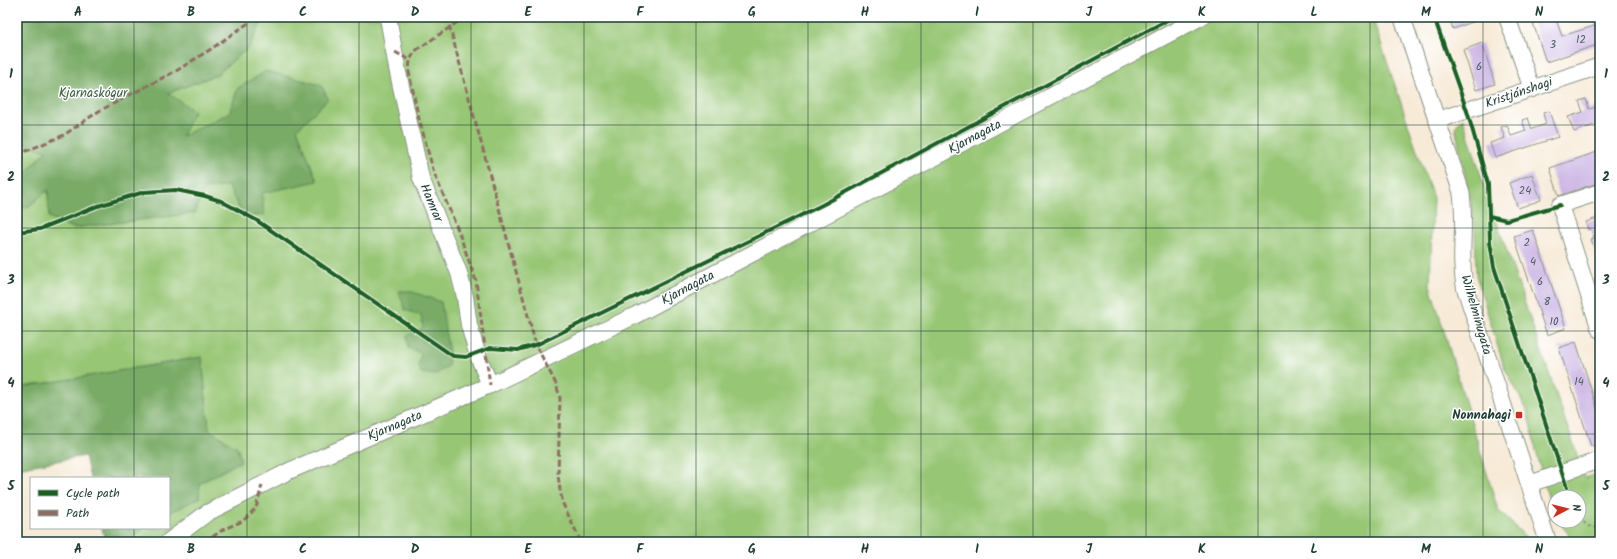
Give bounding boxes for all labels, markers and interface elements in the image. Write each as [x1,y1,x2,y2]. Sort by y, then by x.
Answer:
text: A [74,2,82,23]
text: B [187,2,195,23]
text: C [299,2,307,23]
text: D [411,2,420,23]
text: E [524,2,532,23]
text: F [636,2,644,23]
text: G [748,2,756,23]
text: H [861,2,870,23]
text: I [975,2,979,23]
text: J [1086,2,1093,23]
text: K [1198,2,1206,23]
text: L [1310,2,1318,23]
text: M [1421,2,1431,23]
text: N [1535,2,1544,23]
house number: 12 [1576,31,1586,49]
house number: 3 [1550,36,1556,54]
house number: 6 [1476,58,1482,76]
text: 1 [9,64,13,85]
text: 1 [1604,64,1608,85]
street label: Kristjánshagi [1483,71,1556,114]
park label: Kjarnaskógur [59,83,128,104]
street label: Kjarnagata [945,114,1005,160]
text: 2 [7,167,15,188]
text: 2 [1602,167,1610,188]
street label: Hamrar [414,181,449,226]
house number: 24 [1519,182,1531,200]
house number: 2 [1524,234,1530,252]
house number: 4 [1530,253,1536,271]
street label: Kjarnagata [658,265,718,311]
text: 3 [6,270,15,291]
text: 3 [1601,270,1610,291]
street label: Wilhelmínugata [1455,272,1497,358]
house number: 6 [1537,273,1543,291]
house number: 8 [1544,293,1551,311]
house number: 10 [1550,313,1559,331]
text: 4 [7,373,15,394]
house number: 14 [1574,373,1584,391]
text: 4 [1602,373,1610,394]
street label: Kjarnagata [364,405,426,447]
place label: Nonnahagi [1452,405,1512,426]
marker: Nonnahagi [1514,410,1524,420]
text: 5 [7,476,16,497]
text: 5 [1602,476,1611,497]
legend [30,477,170,529]
text: Cycle path [66,484,120,503]
north arrow [1547,489,1587,529]
text: N [1567,503,1585,512]
text: Path [66,504,89,523]
text: A [74,539,82,559]
text: B [187,539,195,559]
text: C [299,539,307,559]
text: D [411,539,420,559]
text: E [524,539,532,559]
text: F [636,539,644,559]
text: G [748,539,756,559]
text: H [861,539,870,559]
text: I [975,539,979,559]
text: J [1086,539,1093,559]
text: K [1198,539,1206,559]
text: L [1310,539,1318,559]
text: M [1421,539,1431,559]
text: N [1535,539,1544,559]

